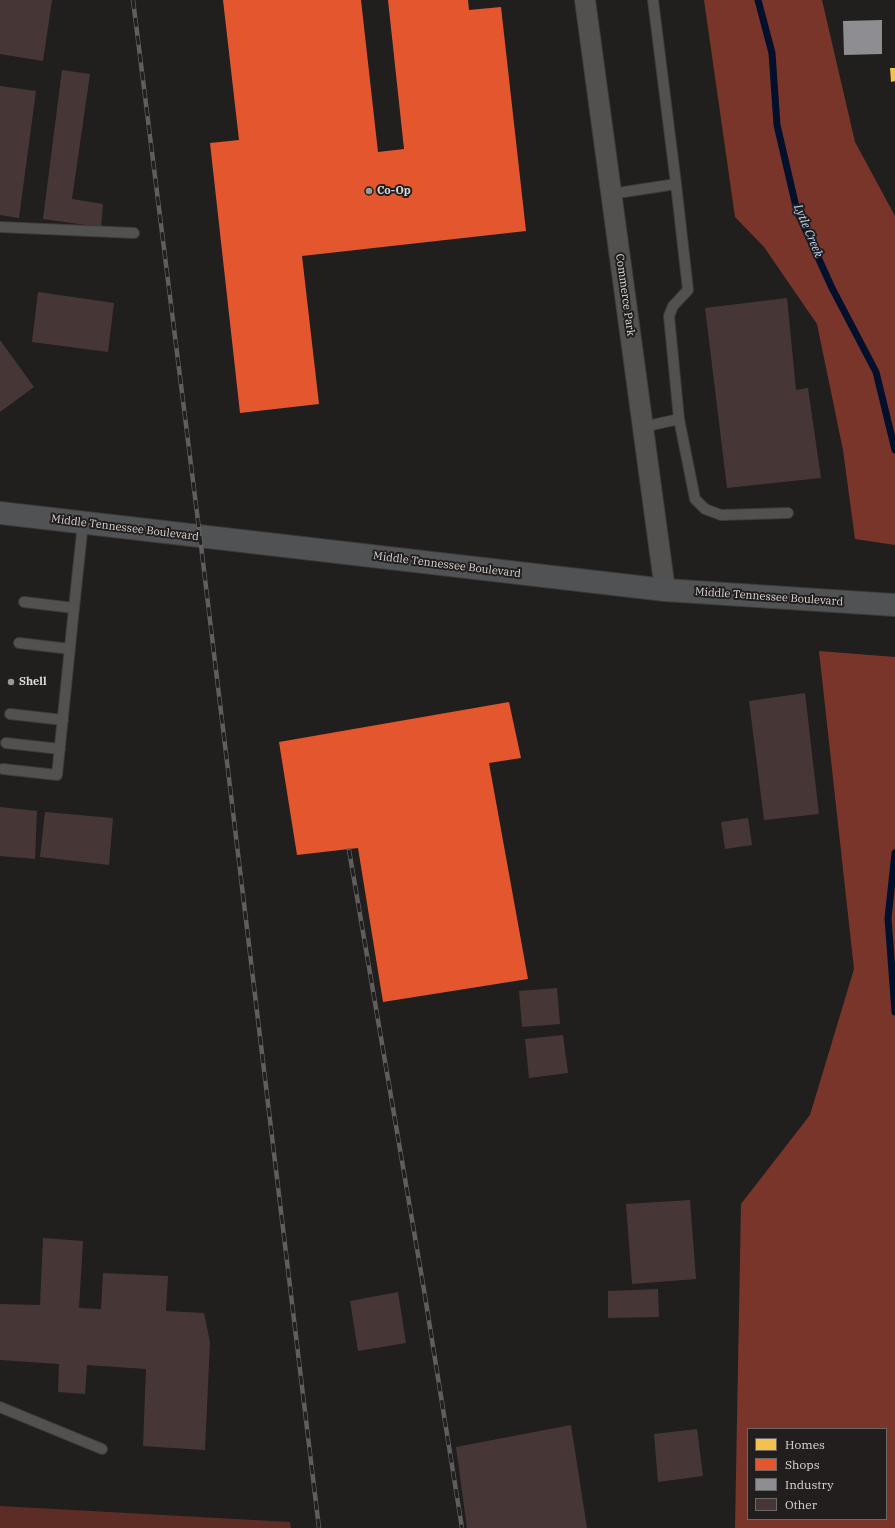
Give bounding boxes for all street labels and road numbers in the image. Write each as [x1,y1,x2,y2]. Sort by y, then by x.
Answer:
street label: Commerce Park [613,253,637,337]
street label: Middle Tennessee Boulevard [50,512,200,544]
street label: Middle Tennessee Boulevard [372,549,522,581]
street label: Middle Tennessee Boulevard [694,585,844,609]

